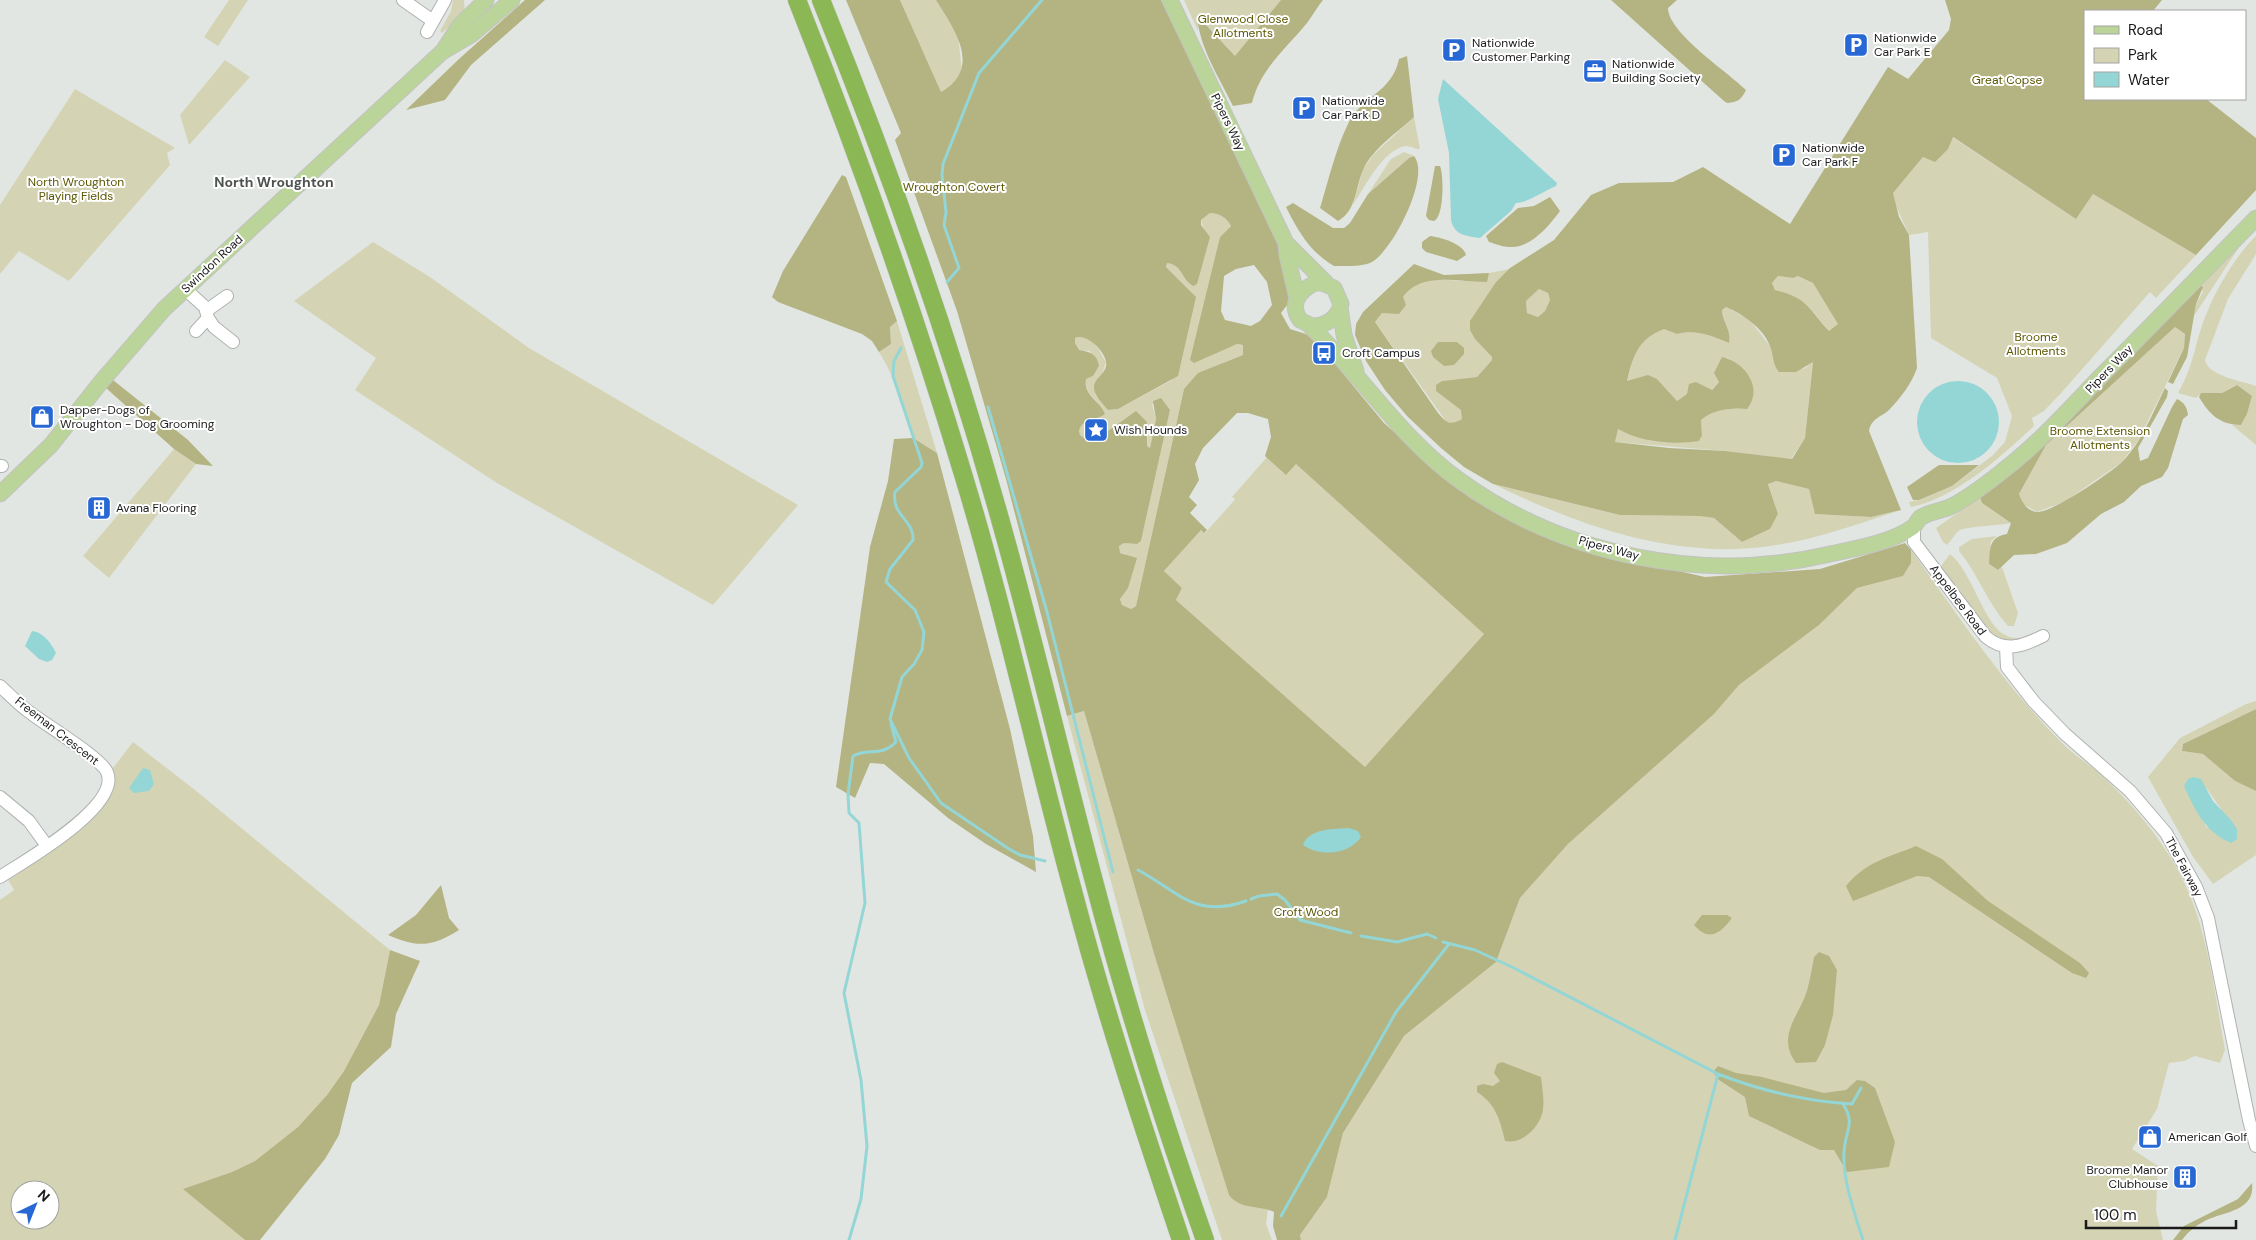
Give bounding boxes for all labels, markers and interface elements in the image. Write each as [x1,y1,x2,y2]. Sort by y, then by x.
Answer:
legend [2084,10,2246,100]
park label: Glenwood Close Allotments [1198,11,1288,41]
text: Road [2128,20,2163,40]
place label: Nationwide Car Park E [1874,30,1937,60]
parking icon: Nationwide Car Park E [1843,32,1869,58]
place label: Nationwide Customer Parking [1472,35,1571,65]
parking icon: Nationwide Customer Parking [1441,37,1467,63]
text: Park [2128,45,2158,65]
place label: Nationwide Building Society [1612,56,1701,86]
office icon: Nationwide Building Society [1582,58,1608,84]
text: Water [2128,70,2170,90]
park label: Great Copse [1972,72,2042,88]
street label: Pipers Way [1207,91,1249,154]
place label: Nationwide Car Park D [1322,93,1385,123]
parking icon: Nationwide Car Park D [1291,95,1317,121]
place label: Nationwide Car Park F [1802,140,1865,170]
parking icon: Nationwide Car Park F [1771,142,1797,168]
district label: North Wroughton [214,173,334,191]
park label: North Wroughton Playing Fields [28,174,124,204]
park label: Wroughton Covert [903,179,1005,195]
street label: Swindon Road [178,231,246,297]
park label: Broome Allotments [2006,329,2066,359]
bus stop icon: Croft Campus [1311,340,1337,366]
street label: Pipers Way [2082,341,2136,397]
place label: Croft Campus [1342,345,1420,361]
place label: Dapper-Dogs of Wroughton - Dog Grooming [60,402,215,432]
shop icon: Dapper-Dogs of Wroughton - Dog Grooming [29,404,55,430]
place icon: Wish Hounds [1083,417,1109,443]
place label: Wish Hounds [1114,422,1187,438]
park label: Broome Extension Allotments [2050,423,2150,453]
building icon: Avana Flooring [86,495,112,521]
place label: Avana Flooring [116,500,197,516]
street label: Pipers Way [1577,532,1641,564]
street label: Appelbee Road [1926,561,1990,639]
street label: Freeman Crescent [12,693,103,769]
street label: The Fairway [2162,834,2207,900]
park label: Croft Wood [1274,904,1338,920]
shop icon: American Golf [2137,1124,2163,1150]
place label: American Golf [2168,1129,2247,1145]
place label: Broome Manor Clubhouse [2087,1162,2169,1192]
building icon: Broome Manor Clubhouse [2172,1164,2198,1190]
north arrow [10,1180,60,1230]
text: N [34,1185,54,1206]
scale bar [2086,1198,2236,1230]
text: 100 m [2094,1205,2137,1225]

